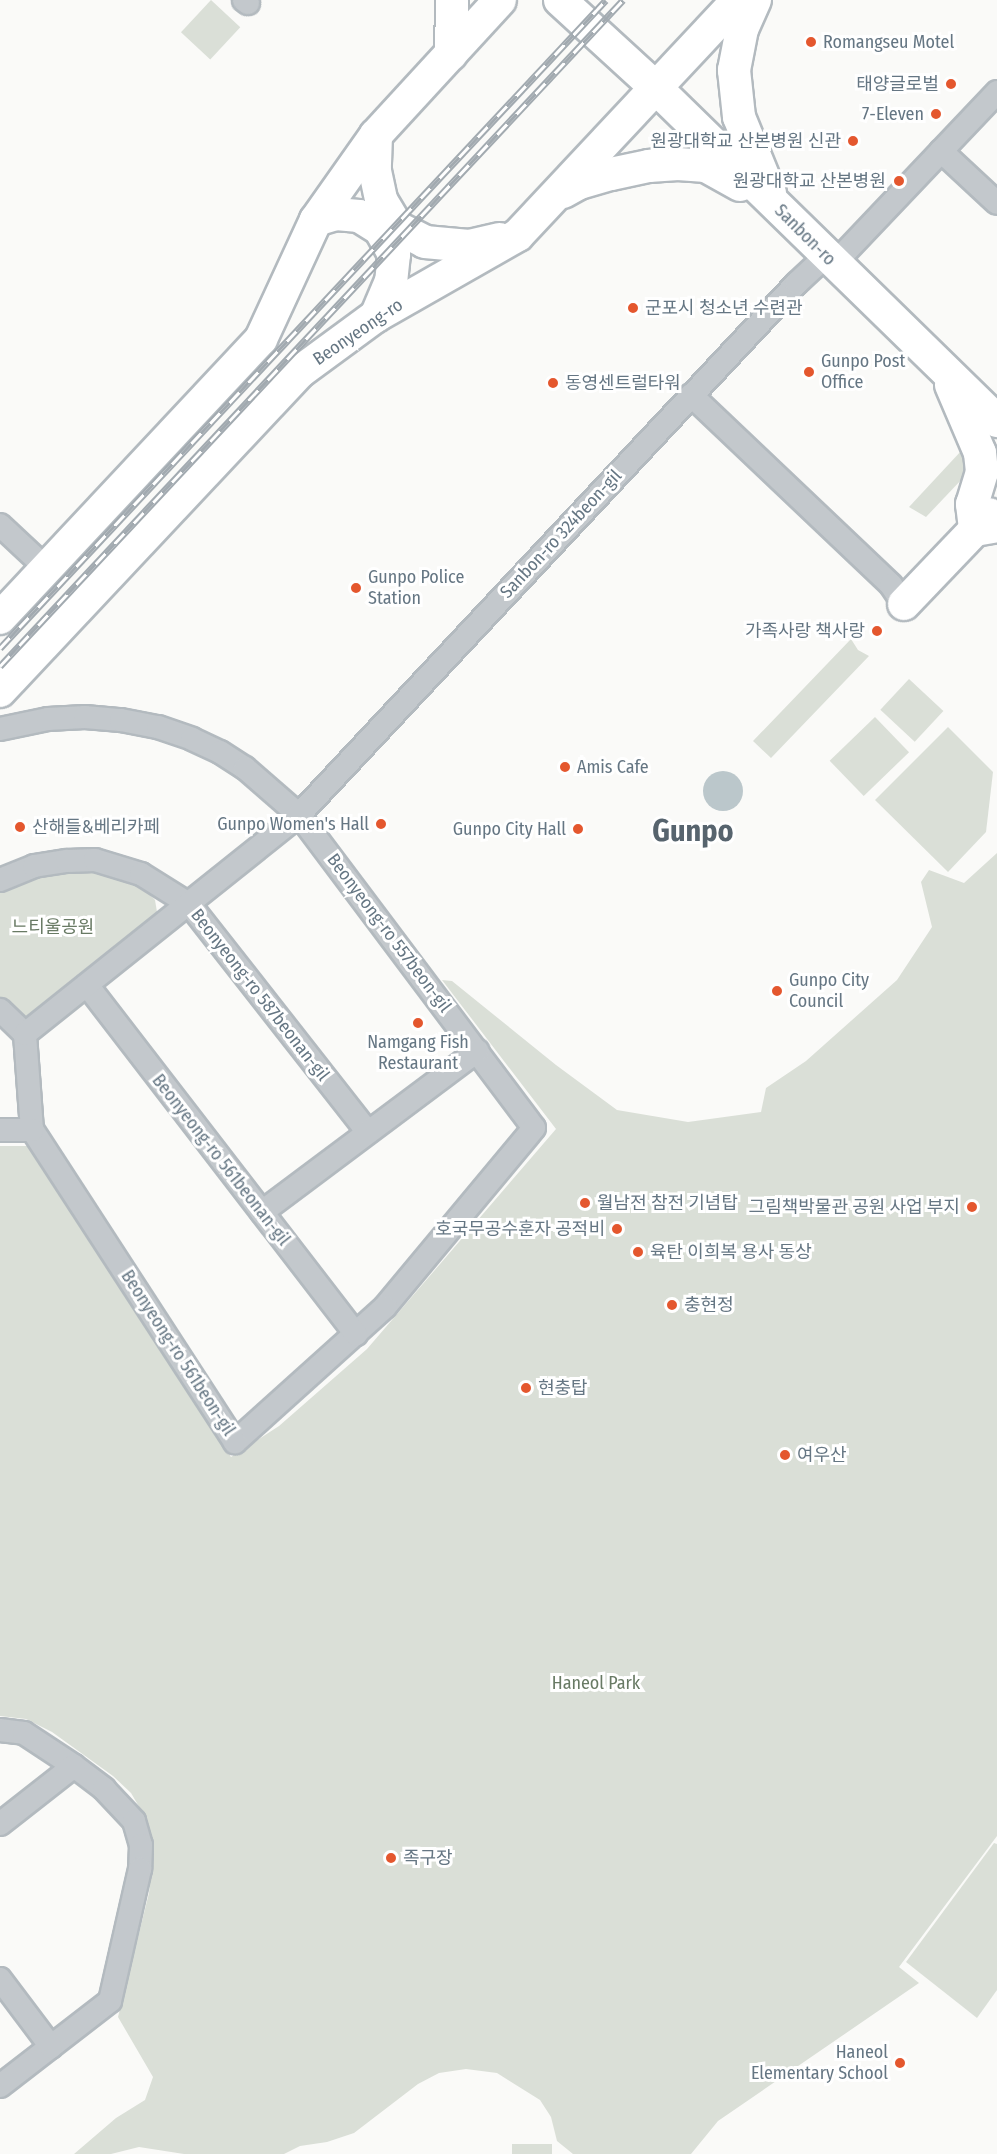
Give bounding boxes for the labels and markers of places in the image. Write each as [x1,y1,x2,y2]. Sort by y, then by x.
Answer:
place label: Romangseu Motel [823,31,954,53]
marker: Romangseu Motel [804,35,818,49]
place label: 태양글로벌 [856,73,939,95]
marker: 태양글로벌 [944,77,958,91]
place label: 7-Eleven [862,103,924,125]
marker: 7-Eleven [929,107,943,121]
place label: 원광대학교 산본병원 신관 [650,130,841,152]
marker: 원광대학교 산본병원 신관 [846,134,860,148]
place label: 원광대학교 산본병원 [733,170,886,192]
marker: 원광대학교 산본병원 [890,172,908,190]
place label: 군포시 청소년 수련관 [645,297,802,319]
marker: 군포시 청소년 수련관 [626,301,640,315]
place label: Gunpo Post Office [821,351,905,394]
marker: Gunpo Post Office [802,365,816,379]
place label: 동영센트럴타워 [565,372,681,394]
marker: 동영센트럴타워 [546,376,560,390]
place label: Gunpo Police Station [368,567,464,610]
marker: Gunpo Police Station [349,581,363,595]
place label: 가족사랑 책사랑 [745,620,865,642]
marker: 가족사랑 책사랑 [870,624,884,638]
place label: Amis Cafe [577,756,649,778]
marker: Amis Cafe [558,760,572,774]
place label: Gunpo Women's Hall [217,813,369,835]
place label: 산해들&베리카페 [32,816,160,838]
marker: Gunpo Women's Hall [374,817,388,831]
place label: Gunpo City Hall [453,818,566,840]
marker: 산해들&베리카페 [13,820,27,834]
marker: Gunpo City Hall [571,822,585,836]
place label: Gunpo City Council [789,970,869,1012]
marker: Gunpo City Council [770,984,784,998]
marker: Namgang Fish Restaurant [411,1016,425,1030]
place label: Namgang Fish Restaurant [367,1032,469,1074]
place label: 월남전 참전 기념탑 [597,1192,738,1214]
marker: 월남전 참전 기념탑 [578,1196,592,1210]
place label: 그림책박물관 공원 사업 부지 [749,1196,960,1218]
marker: 그림책박물관 공원 사업 부지 [965,1200,979,1214]
place label: 호국무공수훈자 공적비 [435,1218,605,1240]
marker: 호국무공수훈자 공적비 [610,1222,624,1236]
place label: 육탄 이희복 용사 동상 [650,1241,812,1263]
marker: 육탄 이희복 용사 동상 [631,1245,645,1259]
place label: 충현정 [684,1294,734,1316]
marker: 충현정 [665,1298,679,1312]
place label: 현충탑 [538,1377,588,1399]
marker: 현충탑 [519,1381,533,1395]
place label: 여우산 [797,1444,847,1466]
marker: 여우산 [778,1448,792,1462]
place label: 족구장 [403,1847,453,1869]
marker: 족구장 [384,1851,398,1865]
place label: Haneol Elementary School [751,2042,888,2084]
marker: Haneol Elementary School [893,2056,907,2070]

